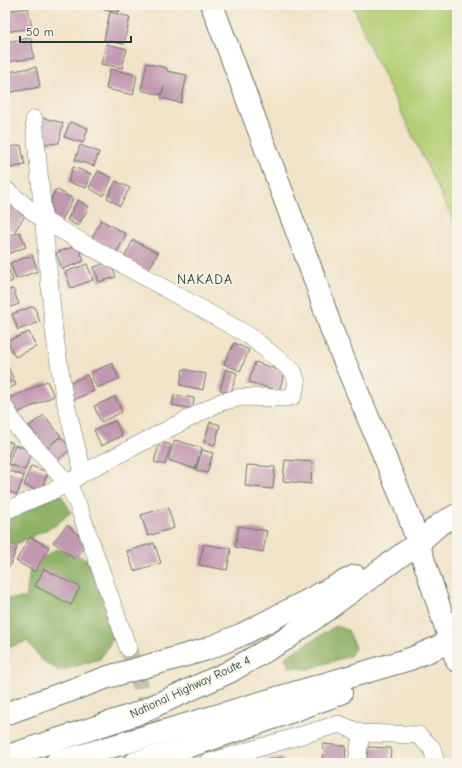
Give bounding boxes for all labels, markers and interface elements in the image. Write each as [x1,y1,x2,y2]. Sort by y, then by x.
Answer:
scale bar [20,18,131,44]
text: 50 m [26,25,54,39]
district label: NAKADA [177,271,233,288]
street label: National Highway Route 4 [128,653,253,721]

